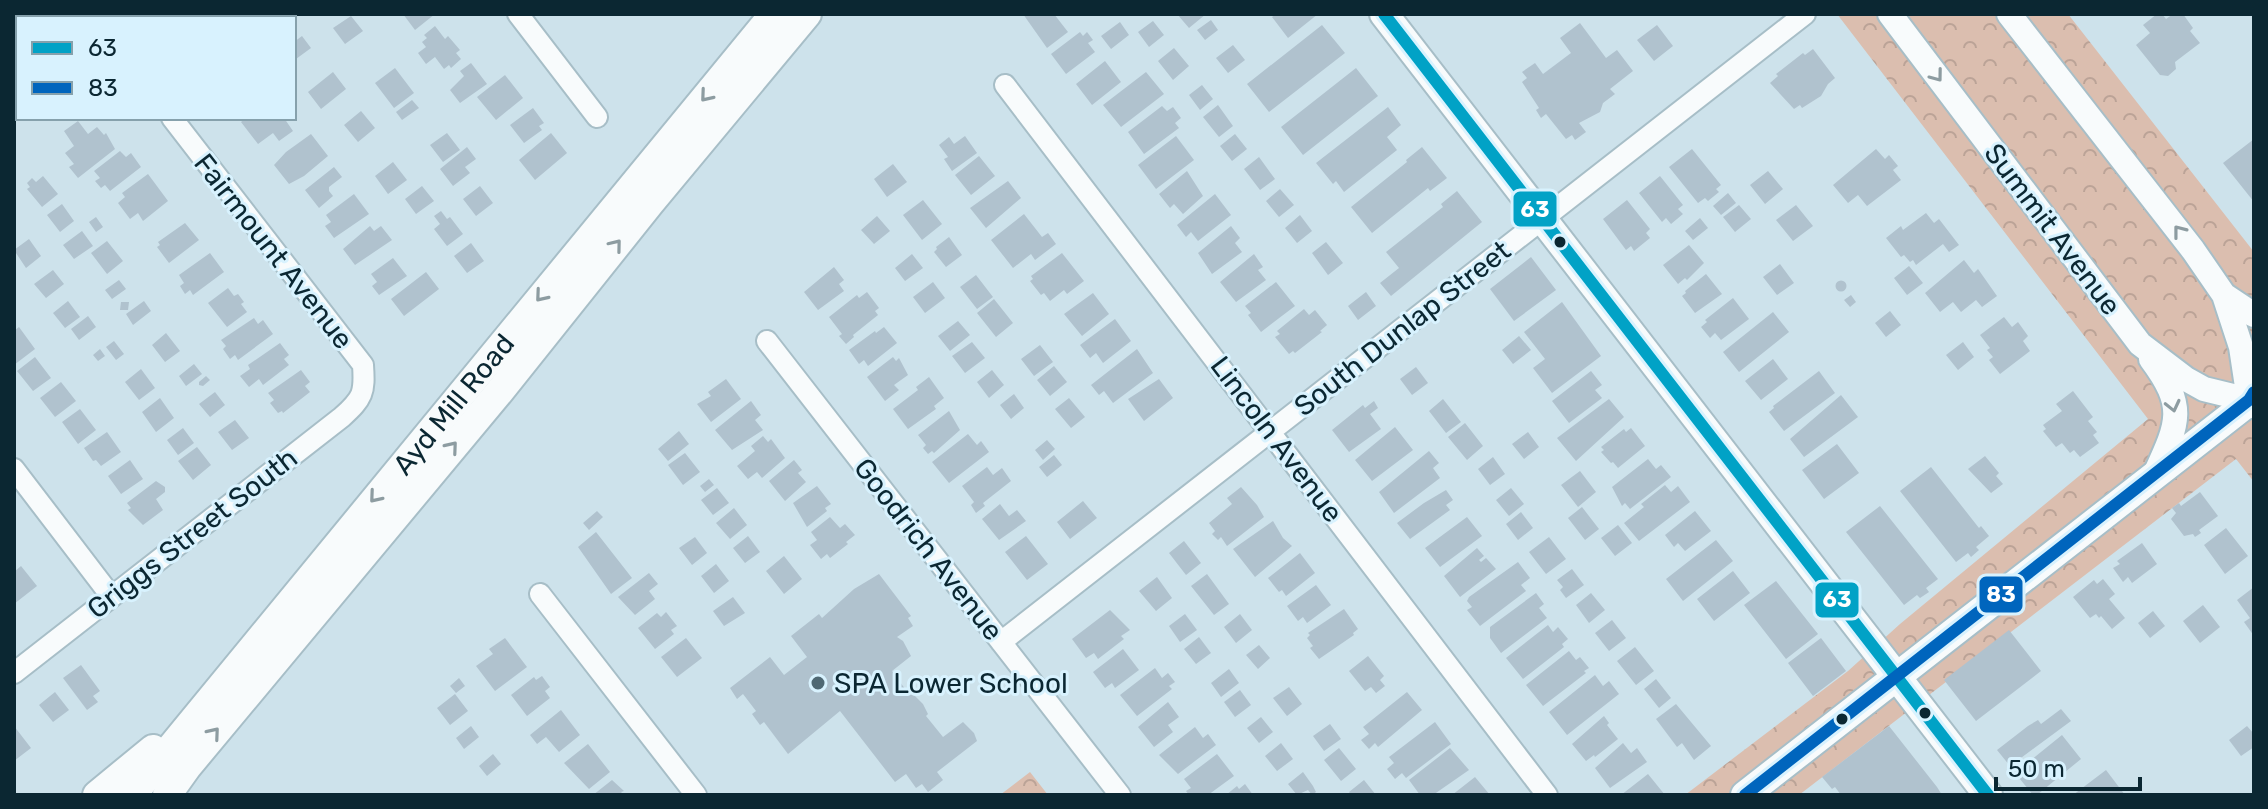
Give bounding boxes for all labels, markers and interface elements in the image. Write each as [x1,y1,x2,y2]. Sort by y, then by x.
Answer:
legend [16,16,296,120]
text: 63 [88,34,117,62]
one-way arrow [1928,67,1942,82]
text: 83 [88,74,118,102]
one-way arrow [701,86,716,101]
street label: Summit Avenue [1977,137,2128,321]
street label: Fairmount Avenue [187,147,360,355]
line badge: 63 [1512,190,1558,228]
text: 63 [1521,196,1549,223]
one-way arrow [2174,225,2188,240]
street label: South Dunlap Street [1288,234,1517,423]
unlabelled marker [1552,234,1568,250]
one-way arrow [606,240,621,255]
one-way arrow [536,287,551,301]
street label: Ayd Mill Road [386,327,521,481]
street label: Lincoln Avenue [1204,350,1350,529]
one-way arrow [2164,398,2181,412]
street label: Griggs Street South [81,441,304,626]
one-way arrow [443,442,457,457]
street label: Goodrich Avenue [847,452,1010,647]
one-way arrow [370,487,385,502]
line badge: 83 [1978,575,2024,614]
line badge: 63 [1814,581,1860,619]
text: 83 [1986,581,2016,608]
text: 63 [1823,586,1851,613]
place label: SPA Lower School [834,667,1068,700]
marker: SPA Lower School [809,674,827,692]
unlabelled marker [1917,705,1933,721]
unlabelled marker [1834,711,1850,727]
one-way arrow [204,728,219,743]
scale bar [1996,741,2140,791]
text: 50 m [2008,755,2065,783]

